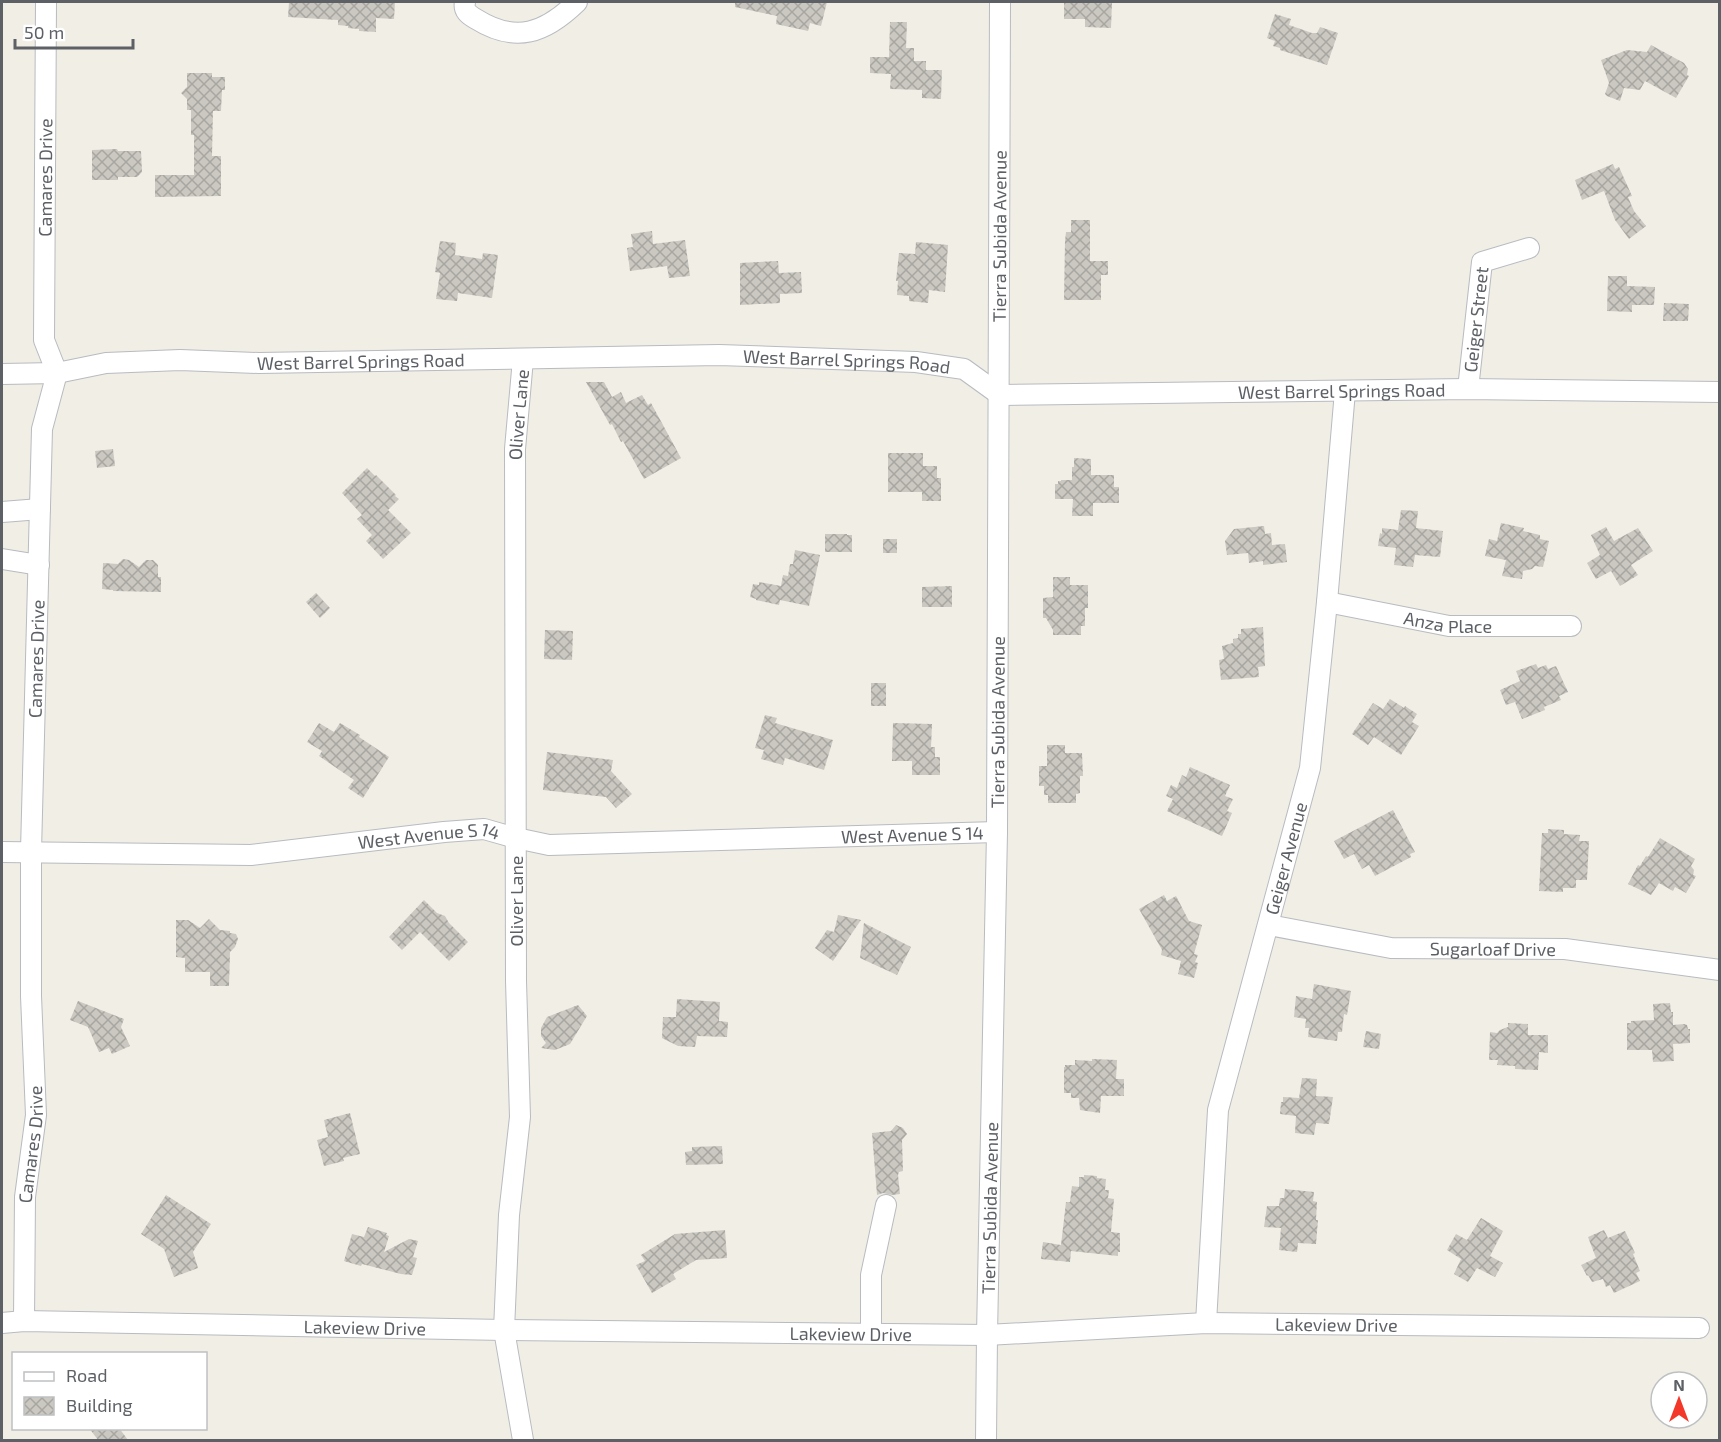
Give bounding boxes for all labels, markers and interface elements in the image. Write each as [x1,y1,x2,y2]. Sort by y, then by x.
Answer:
scale bar [15,12,134,50]
text: 50 m [24,21,64,43]
street label: Camares Drive [34,118,56,237]
street label: Tierra Subida Avenue [988,150,1010,322]
street label: Geiger Street [1459,265,1492,373]
street label: West Barrel Springs Road [743,345,952,378]
street label: West Barrel Springs Road [257,348,465,374]
street label: Oliver Lane [504,368,533,460]
street label: West Barrel Springs Road [1238,378,1446,403]
street label: Camares Drive [23,599,49,718]
street label: Anza Place [1402,606,1492,637]
street label: Tierra Subida Avenue [986,636,1009,808]
street label: Geiger Avenue [1260,799,1311,917]
street label: West Avenue S 14 [357,818,502,853]
street label: West Avenue S 14 [841,821,984,848]
street label: Oliver Lane [505,855,527,947]
street label: Sugarloaf Drive [1430,937,1556,960]
street label: Camares Drive [14,1085,47,1203]
street label: Tierra Subida Avenue [977,1122,1002,1294]
street label: Lakeview Drive [1275,1313,1398,1336]
street label: Lakeview Drive [303,1315,426,1340]
street label: Lakeview Drive [789,1322,912,1345]
legend [12,1352,207,1430]
text: Road [66,1364,107,1386]
north arrow [1649,1370,1709,1430]
text: N [1673,1375,1685,1394]
text: Building [66,1394,133,1416]

